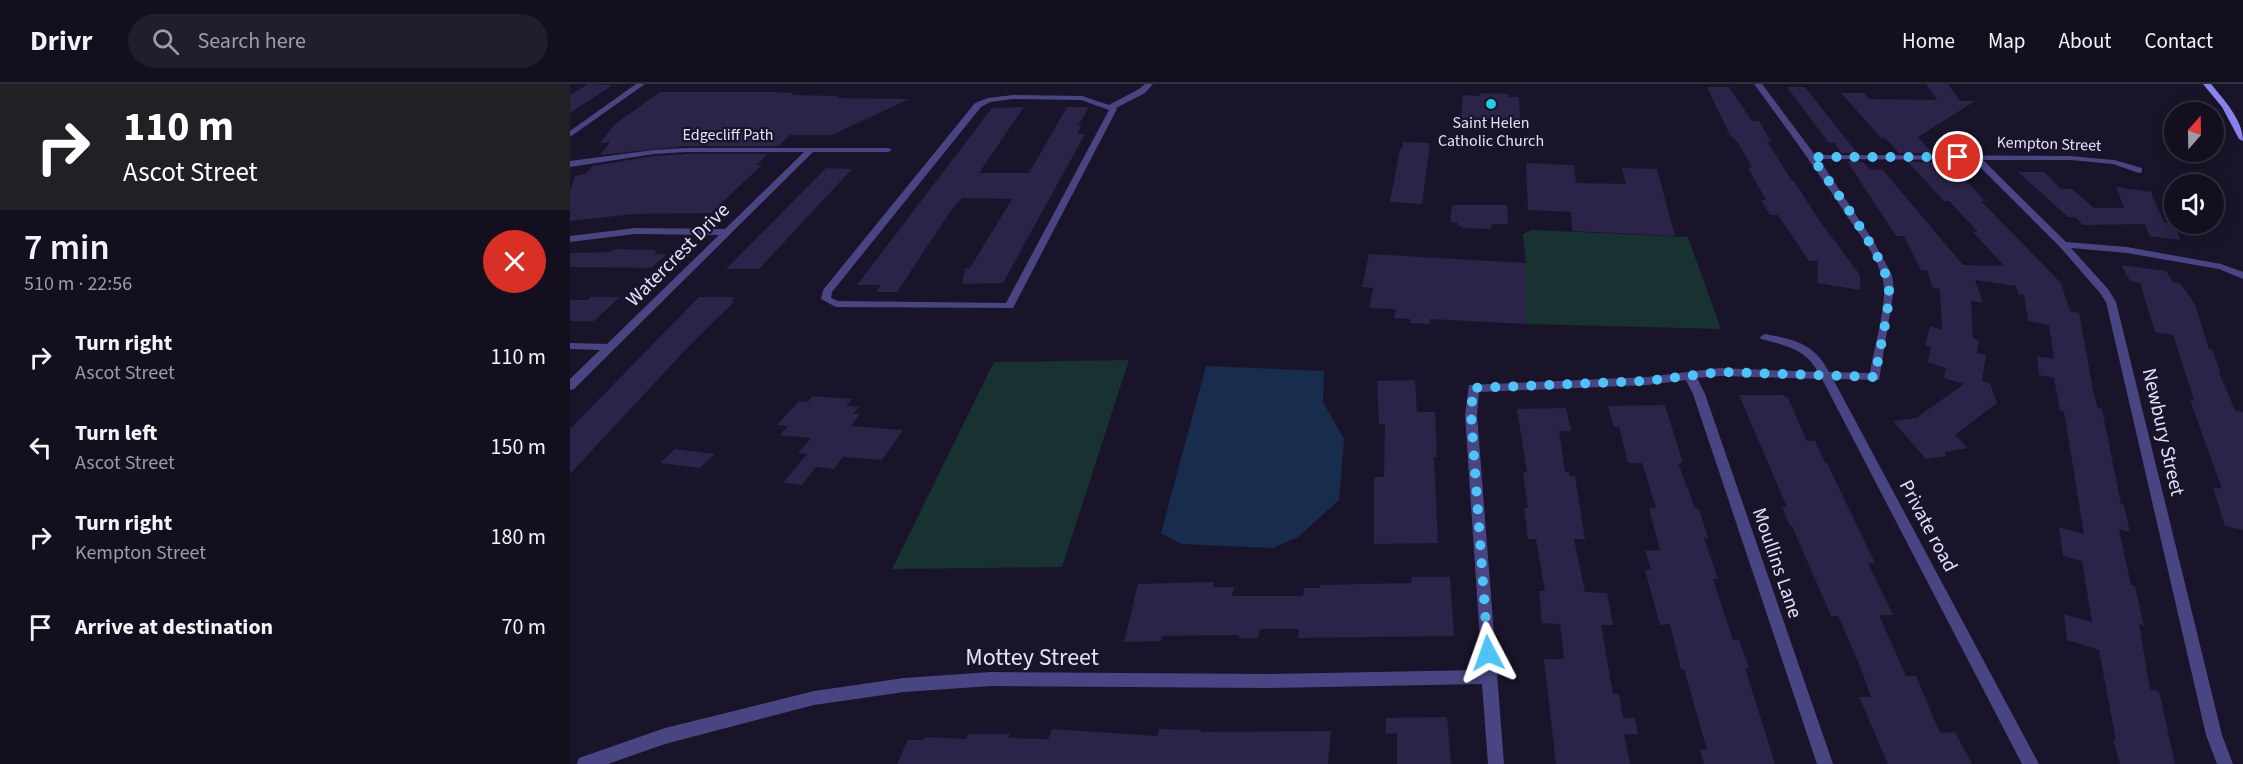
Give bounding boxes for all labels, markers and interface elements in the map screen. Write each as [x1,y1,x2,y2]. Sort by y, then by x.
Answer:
search box [128,14,548,68]
text: Drivr [30,21,92,61]
icon: search [149,25,182,58]
text: Search here [197,25,306,57]
text: Home [1902,26,1955,56]
text: Map [1988,26,2026,56]
text: About [2059,26,2111,56]
text: Contact [2144,26,2213,56]
text: 110 m [123,97,234,157]
marker: Saint Helen Catholic Church [1484,97,1498,111]
north arrow [2164,102,2224,162]
map controls [2164,102,2224,234]
icon: right [24,108,102,186]
place label: Saint Helen Catholic Church [1438,112,1544,152]
street label: Edgecliff Path [682,124,774,146]
pin [1932,131,1983,182]
street label: Kempton Street [1996,131,2102,157]
icon: arrive [1941,140,1974,173]
text: Ascot Street [123,153,258,192]
button: sound [2164,174,2224,234]
street label: Watercrest Drive [620,197,736,313]
text: 7 min [24,222,110,273]
button: close [483,230,546,293]
text: 510 m · 22:56 [24,270,132,298]
text: Turn right [75,327,172,359]
icon: right [24,341,57,374]
text: 110 m [491,341,546,373]
text: Ascot Street [75,359,175,387]
street label: Newbury Street [2135,365,2191,499]
text: Turn left [75,417,157,449]
icon: left [24,431,57,464]
text: 150 m [491,431,546,463]
text: Ascot Street [75,449,175,477]
street label: Private road [1892,475,1964,577]
street label: Moullins Lane [1745,504,1809,622]
text: Turn right [75,507,172,539]
icon: right [24,521,57,554]
text: 180 m [491,521,546,553]
text: Kempton Street [75,539,206,567]
icon: arrive [24,611,57,644]
text: Arrive at destination [75,611,273,643]
text: 70 m [501,611,546,643]
position arrow [1456,621,1520,685]
street label: Mottey Street [965,640,1099,675]

